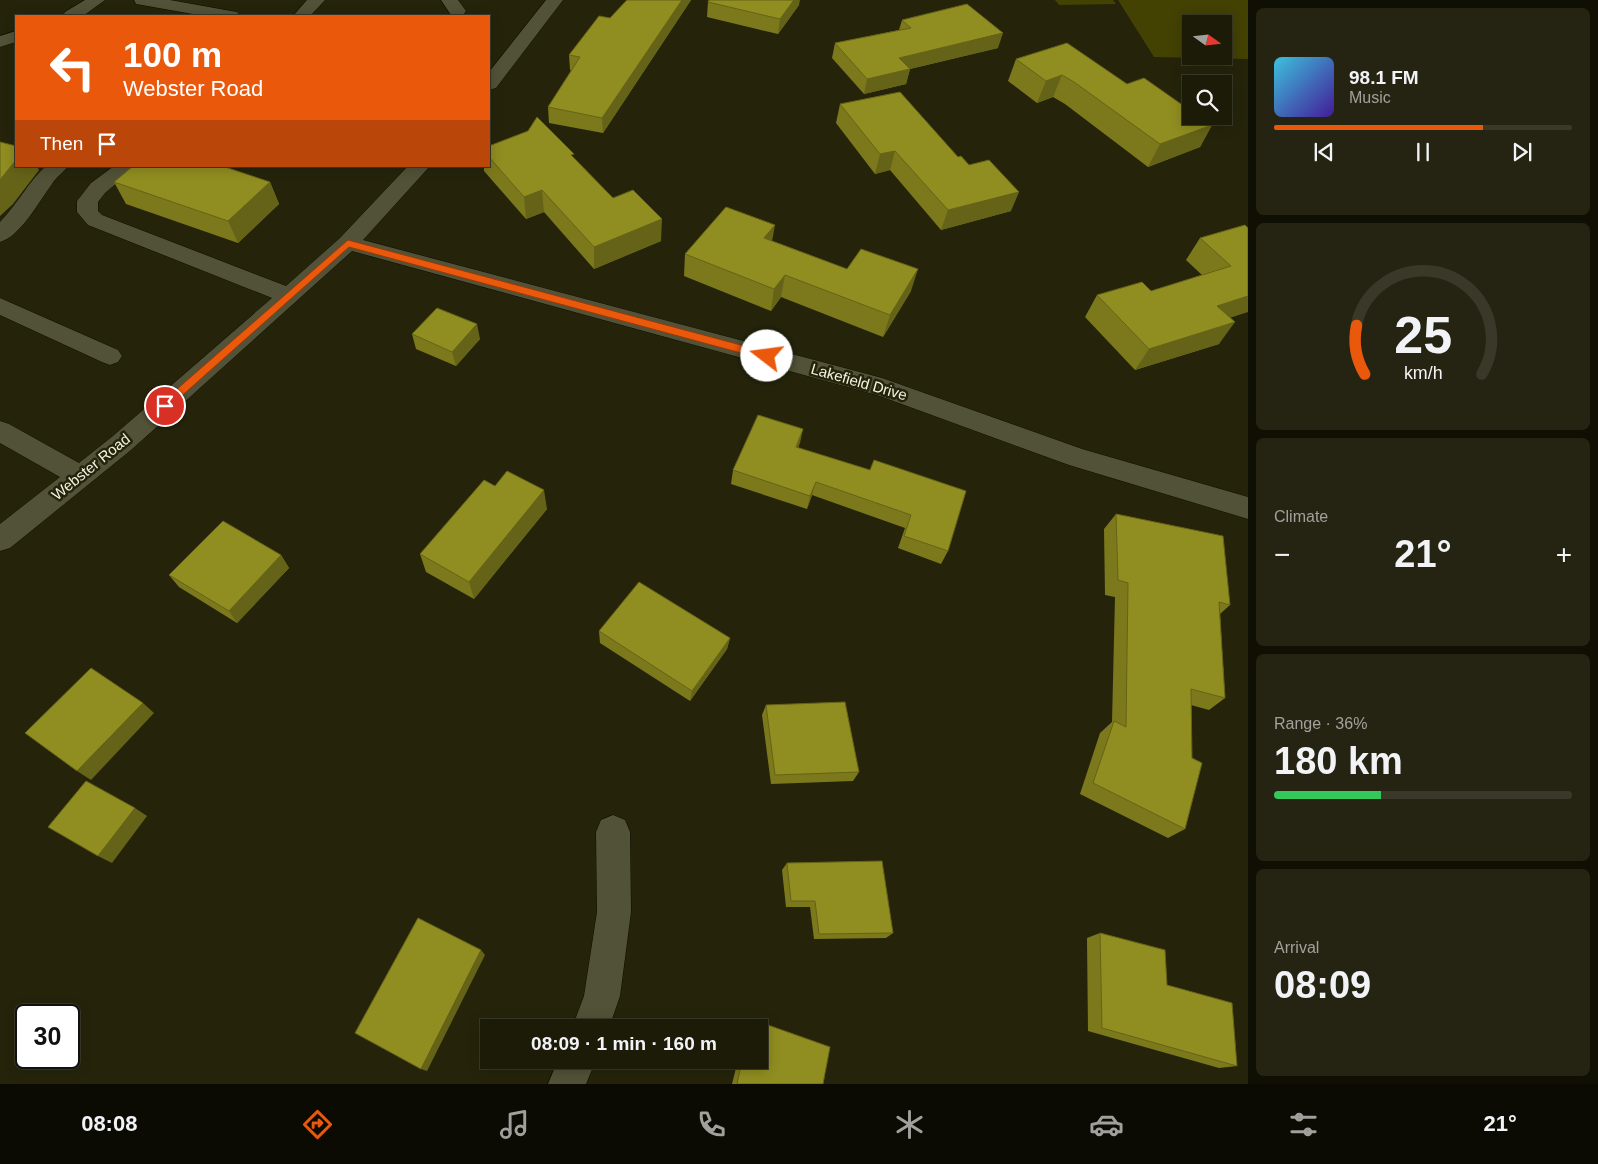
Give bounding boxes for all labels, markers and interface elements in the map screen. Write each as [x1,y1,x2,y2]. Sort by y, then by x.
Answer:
north arrow [1182,15,1232,65]
map controls [1182,15,1232,125]
icon: left [40,35,105,100]
text: 100 m [123,35,222,74]
text: 98.1 FM [1349,67,1419,88]
button: search [1182,75,1232,125]
text: Webster Road [123,76,263,101]
text: Music [1349,89,1391,106]
icon: arrive [93,130,121,158]
text: Then [40,133,83,154]
icon: previous [1310,138,1338,166]
icon: pause [1409,138,1437,166]
icon: next [1508,138,1536,166]
text: 25 [1394,306,1452,364]
position arrow [740,329,792,381]
street label: Lakefield Drive [809,360,909,403]
text: km/h [1404,363,1442,383]
pin [144,385,186,427]
icon: arrive [151,392,179,420]
street label: Webster Road [48,430,133,503]
text: Climate [1274,508,1328,525]
text: 21° [1394,533,1452,575]
text: − [1274,539,1290,570]
text: + [1556,539,1572,570]
text: Range · 36% [1274,715,1367,732]
text: 180 km [1274,740,1403,782]
text: Arrival [1274,939,1319,956]
text: 08:09 [1274,964,1371,1006]
speed limit sign: 30 [15,1004,80,1069]
text: 08:09 · 1 min · 160 m [531,1033,717,1054]
icon: directions [300,1107,335,1142]
icon: music [497,1107,532,1142]
icon: phone [694,1107,729,1142]
icon: climate [892,1107,927,1142]
icon: car [1089,1107,1124,1142]
icon: filters [1286,1107,1321,1142]
text: 08:08 [81,1111,137,1136]
text: 21° [1484,1111,1517,1136]

